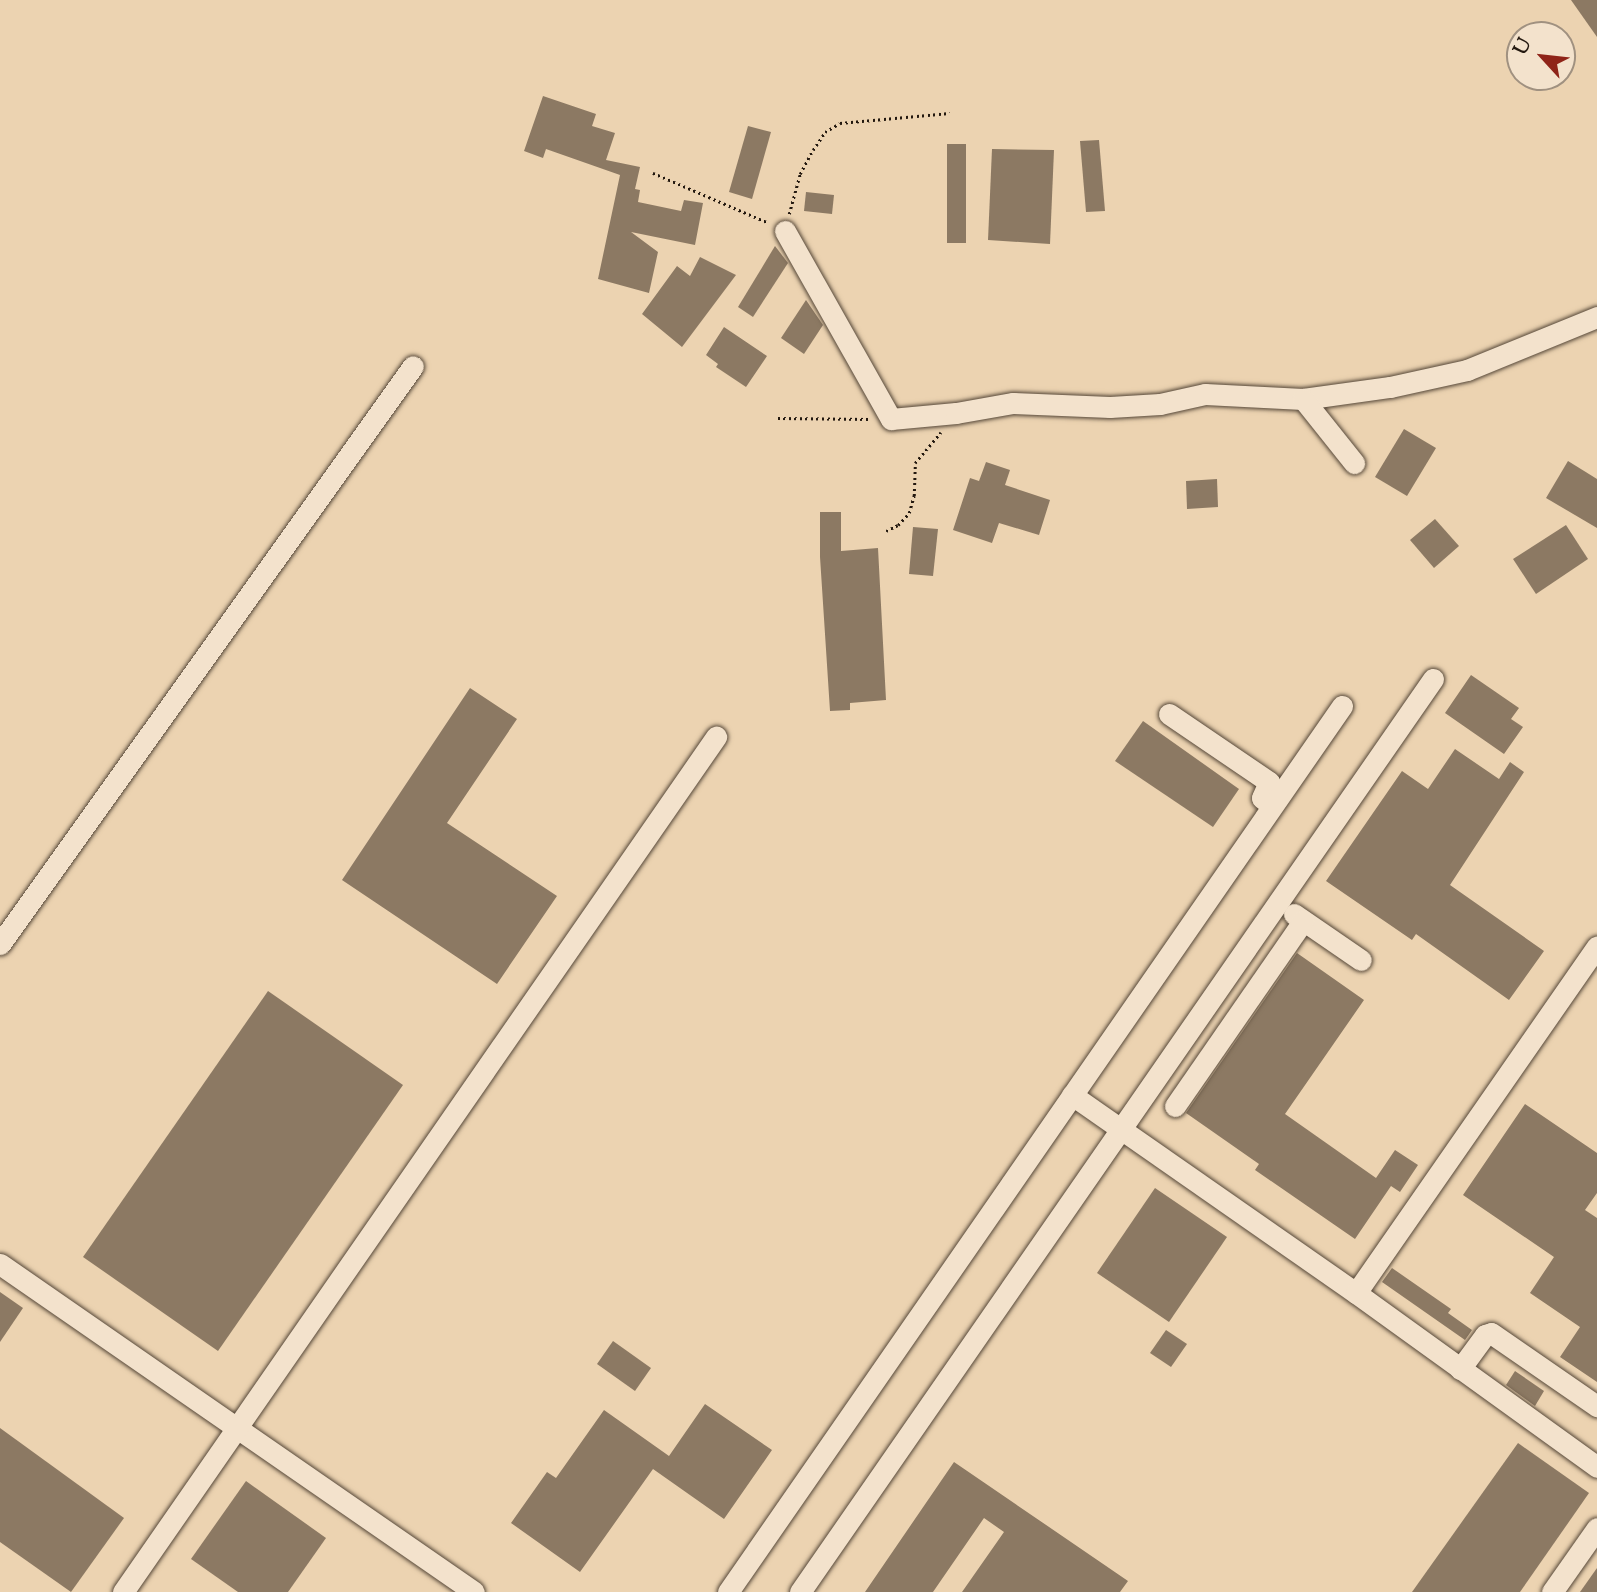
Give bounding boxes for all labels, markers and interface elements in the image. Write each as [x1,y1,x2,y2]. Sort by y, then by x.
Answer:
north arrow [1506,21,1576,91]
text: U [1508,34,1539,60]

